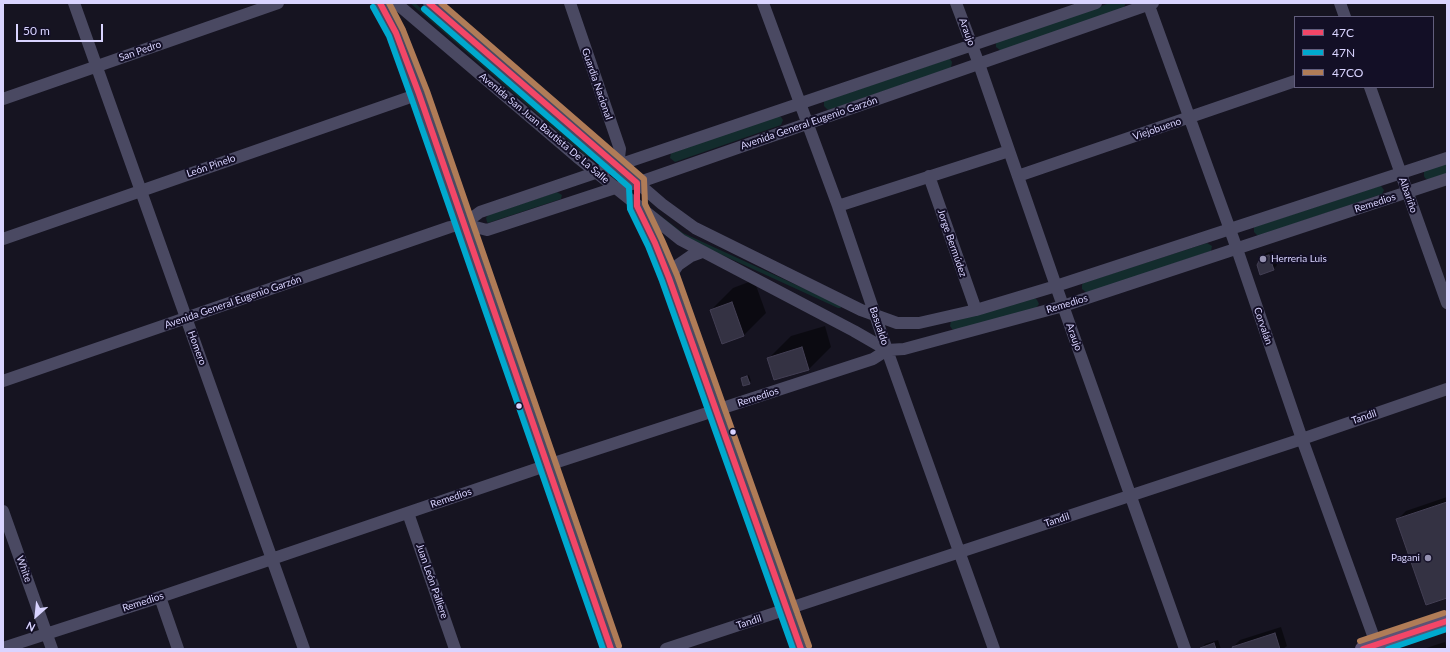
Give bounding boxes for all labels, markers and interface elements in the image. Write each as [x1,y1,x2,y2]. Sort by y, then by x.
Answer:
scale bar [18,16,105,42]
street label: Araujo [956,16,978,48]
legend [1294,16,1434,88]
text: 50 m [23,23,50,38]
text: 47C [1332,25,1354,40]
street label: San Pedro [117,38,163,64]
text: 47N [1332,45,1355,60]
street label: Guardia Nacional [579,47,615,121]
text: 47CO [1332,65,1363,80]
street label: Avenida San Juan Bautista De La Salle [477,70,611,186]
street label: Avenida General Eugenio Garzón [739,94,879,152]
street label: Viejobueno [1131,115,1183,143]
street label: León Pinelo [185,152,237,180]
street label: Albariño [1396,176,1420,214]
street label: Remedios [1353,191,1397,215]
street label: Jorge Bermúdez [935,208,969,278]
place label: Herreria Luis [1271,253,1327,265]
marker: Herreria Luis [1258,254,1268,264]
street label: Avenida General Eugenio Garzón [163,273,303,331]
street label: Remedios [1045,292,1089,316]
street label: Basualdo [867,305,891,347]
street label: Corvalán [1251,306,1275,346]
street label: Araujo [1063,321,1085,353]
street label: Homero [185,329,209,367]
street label: Remedios [736,385,780,409]
unlabelled marker [514,401,524,411]
street label: Tandil [1350,407,1378,427]
unlabelled marker [728,427,738,437]
street label: Remedios [429,485,473,511]
street label: Tandil [1043,510,1071,530]
street label: Juan León Palliere [414,542,450,620]
place label: Pagani [1391,552,1420,564]
marker: Pagani [1423,553,1433,563]
street label: White [14,554,34,584]
street label: Remedios [121,590,165,614]
north arrow [16,596,56,636]
street label: Tandil [735,612,763,632]
text: N [24,619,37,635]

